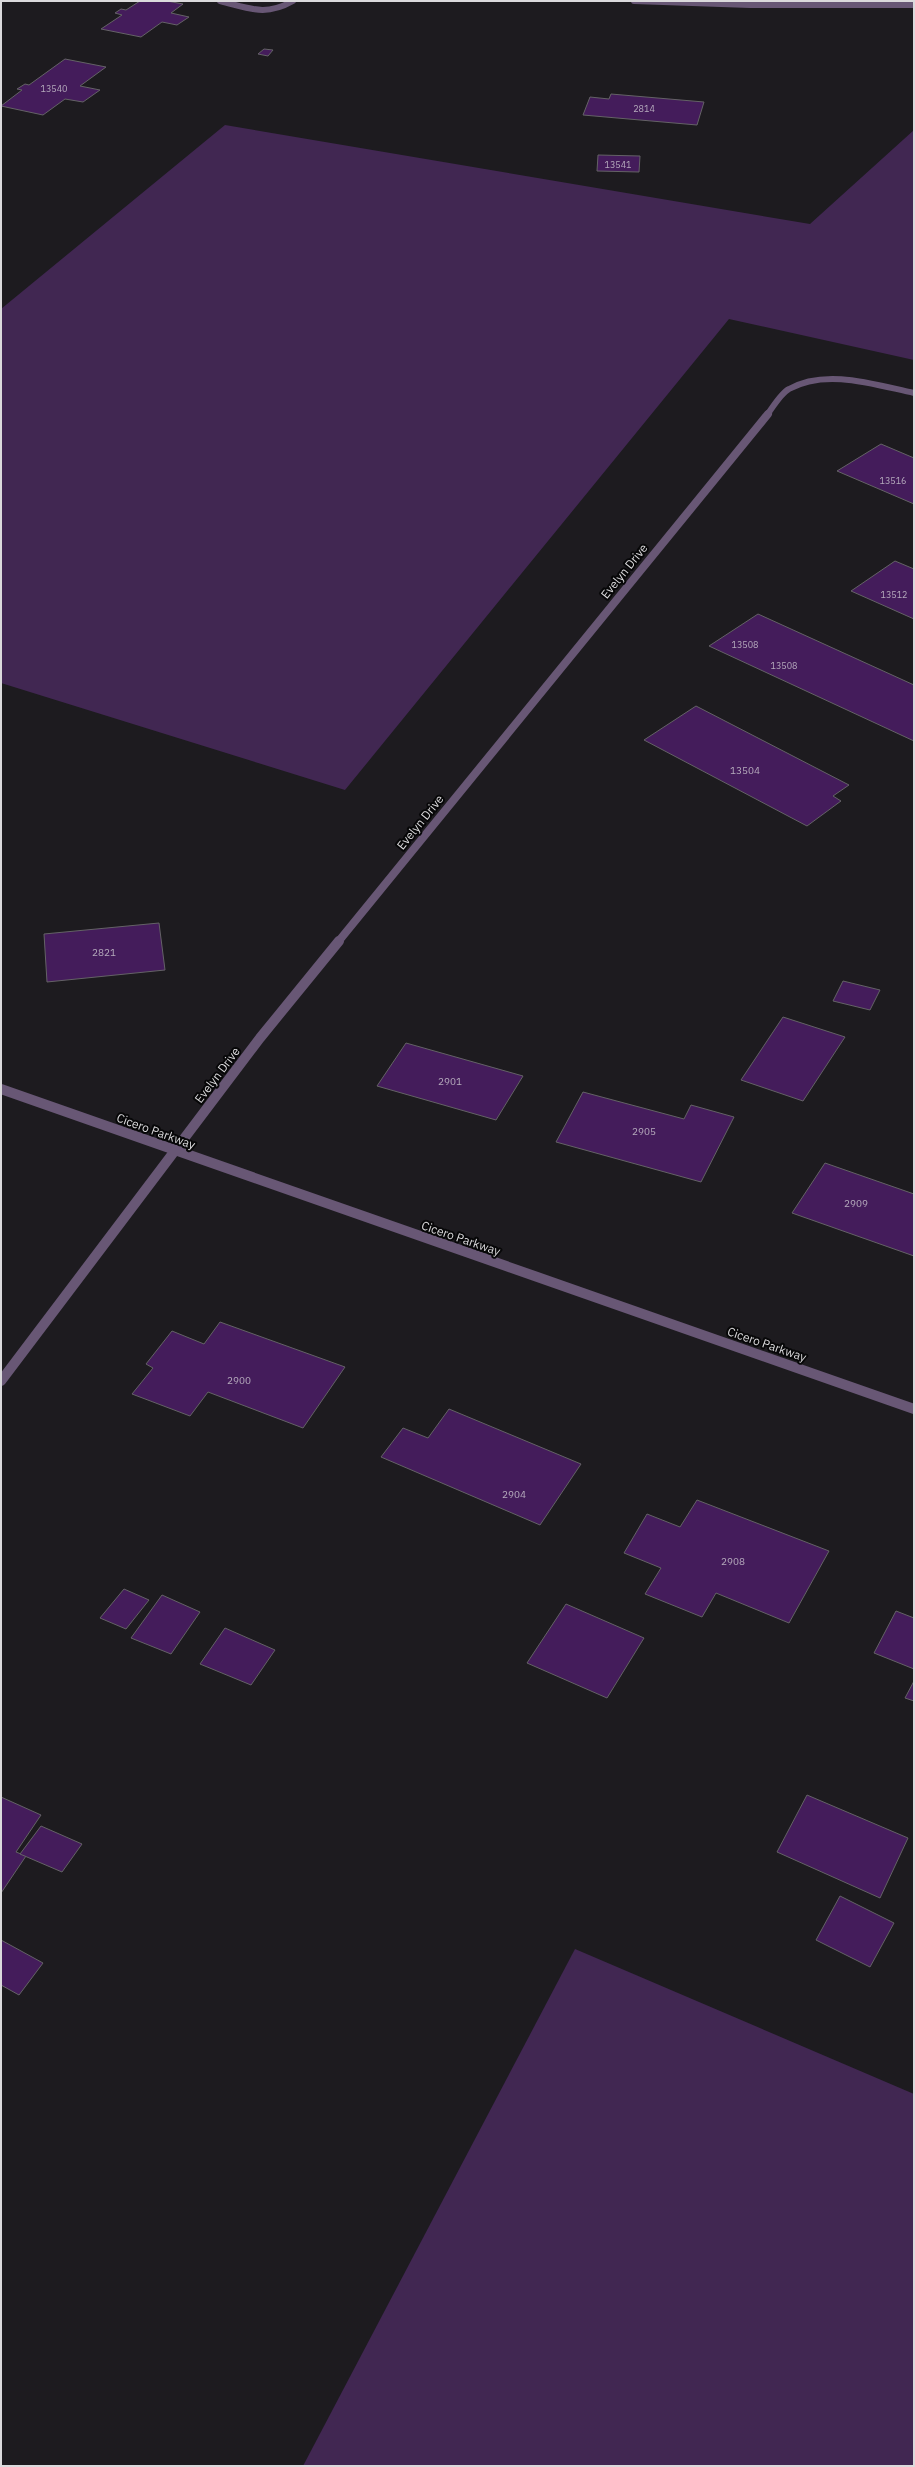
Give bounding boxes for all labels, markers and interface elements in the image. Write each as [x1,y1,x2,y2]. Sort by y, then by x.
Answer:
house number: 13540 [40,83,68,94]
house number: 2814 [633,103,655,114]
house number: 13541 [604,159,632,170]
house number: 13516 [879,475,907,486]
street label: Evelyn Drive [597,540,651,601]
house number: 13512 [880,589,908,600]
house number: 13508 [731,639,759,650]
house number: 13508 [770,660,798,671]
house number: 13504 [730,764,760,777]
street label: Evelyn Drive [393,791,447,852]
house number: 2821 [92,946,116,959]
street label: Evelyn Drive [191,1044,243,1106]
house number: 2901 [438,1075,462,1088]
street label: Cicero Parkway [115,1110,197,1152]
house number: 2905 [632,1125,656,1138]
house number: 2909 [844,1197,868,1210]
street label: Cicero Parkway [419,1217,503,1259]
street label: Cicero Parkway [725,1323,809,1365]
house number: 2900 [227,1374,251,1387]
house number: 2904 [502,1488,526,1501]
house number: 2908 [721,1555,745,1568]

